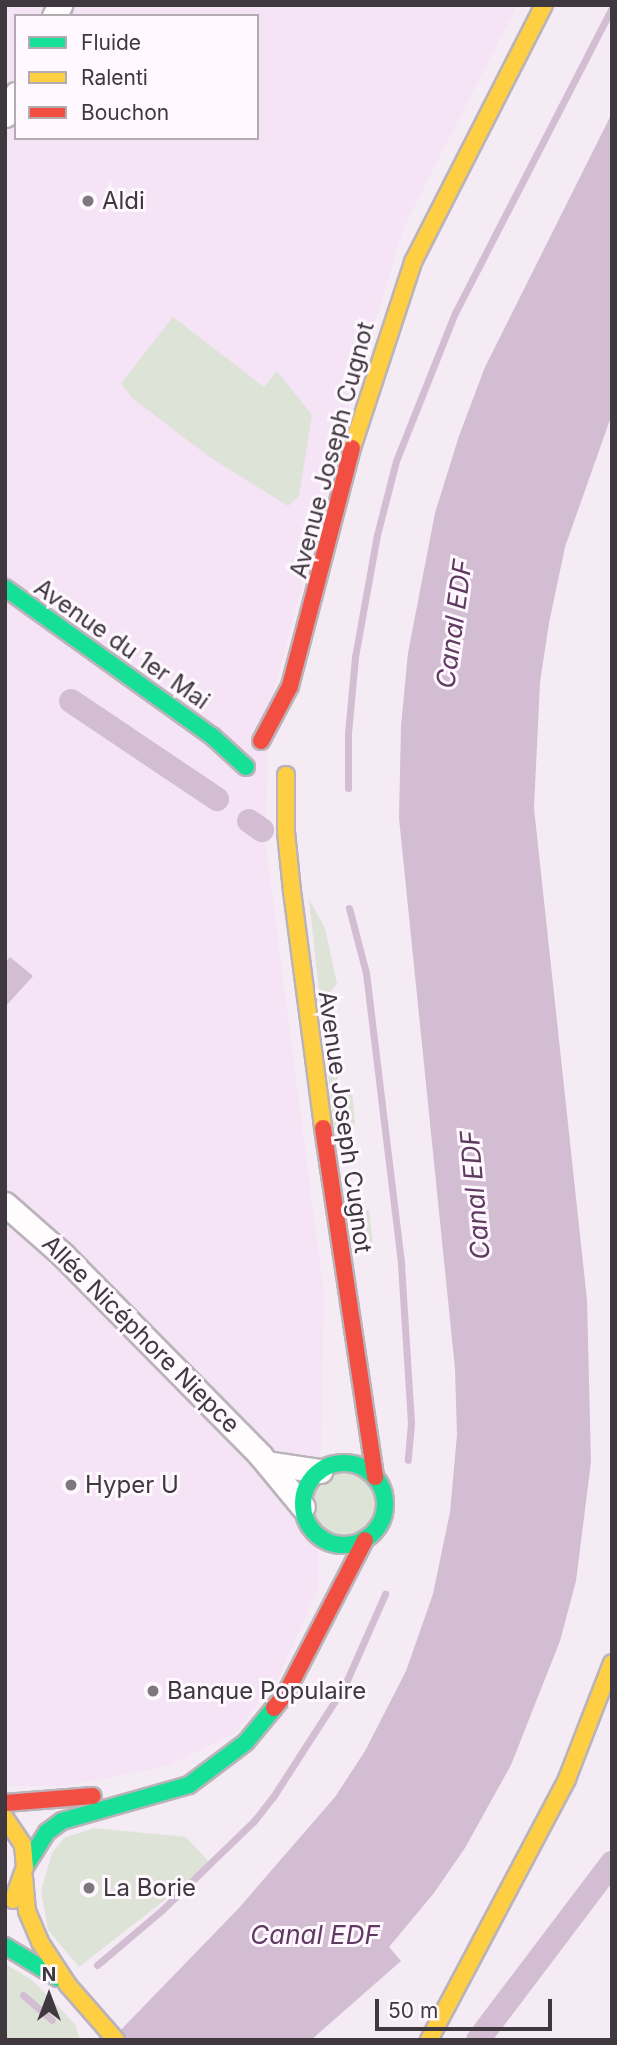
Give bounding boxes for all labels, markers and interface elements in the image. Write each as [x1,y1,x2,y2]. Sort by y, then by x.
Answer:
legend [14,14,259,140]
text: Fluide [81,30,141,55]
text: Ralenti [81,65,148,90]
text: Bouchon [81,100,169,125]
place label: Aldi [102,187,145,215]
marker: Aldi [80,193,96,209]
street label: Avenue Joseph Cugnot [284,319,380,581]
water label: Canal EDF [430,558,478,690]
street label: Avenue du 1er Mai [29,573,215,715]
street label: Avenue Joseph Cugnot [312,989,378,1255]
water label: Canal EDF [454,1129,496,1261]
street label: Allée Nicéphore Niepce [36,1229,246,1439]
place label: Hyper U [85,1471,179,1499]
marker: Hyper U [63,1477,79,1493]
place label: Banque Populaire [167,1677,366,1705]
marker: Banque Populaire [145,1683,161,1699]
place label: La Borie [103,1874,196,1902]
marker: La Borie [81,1880,97,1896]
water label: Canal EDF [250,1919,380,1951]
north arrow [14,1961,84,2031]
text: N [42,1963,56,1986]
scale bar [379,1986,556,2030]
text: 50 m [388,1998,438,2023]

